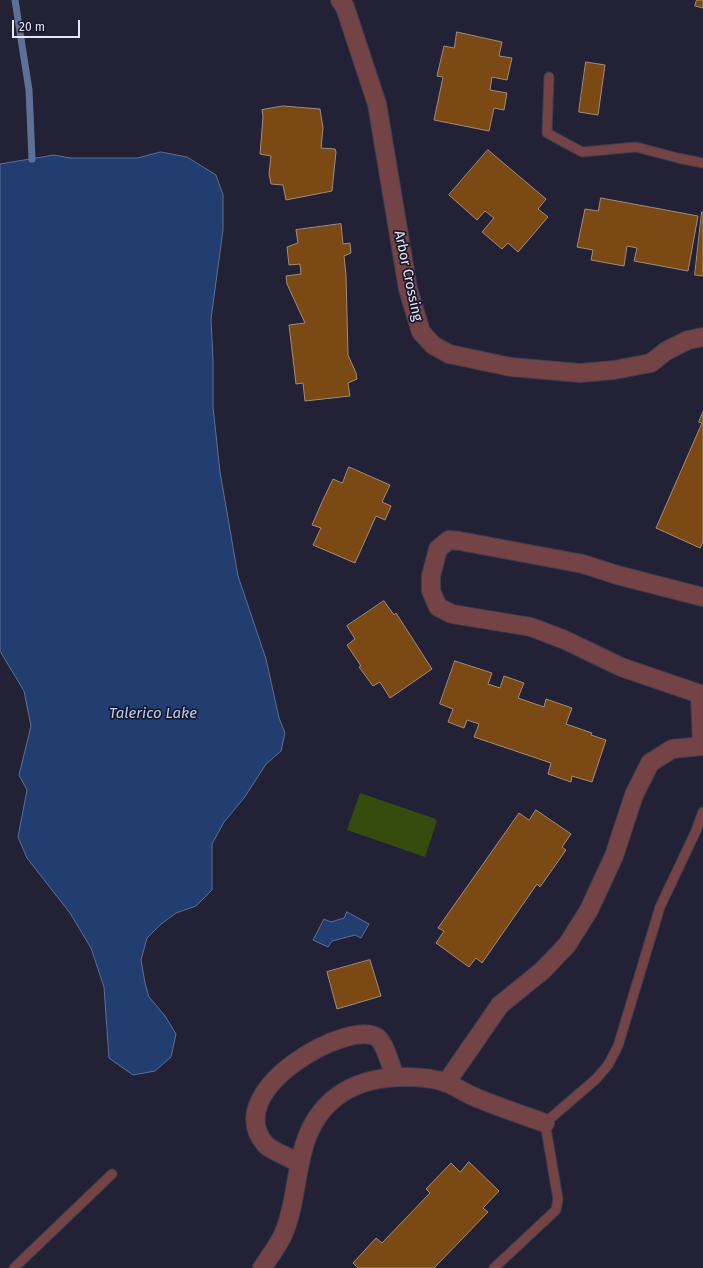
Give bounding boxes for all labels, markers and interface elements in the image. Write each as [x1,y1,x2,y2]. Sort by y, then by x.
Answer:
scale bar [14,12,82,38]
text: 20 m [19,20,45,34]
street label: Arbor Crossing [390,229,426,323]
water label: Talerico Lake [109,705,197,723]

